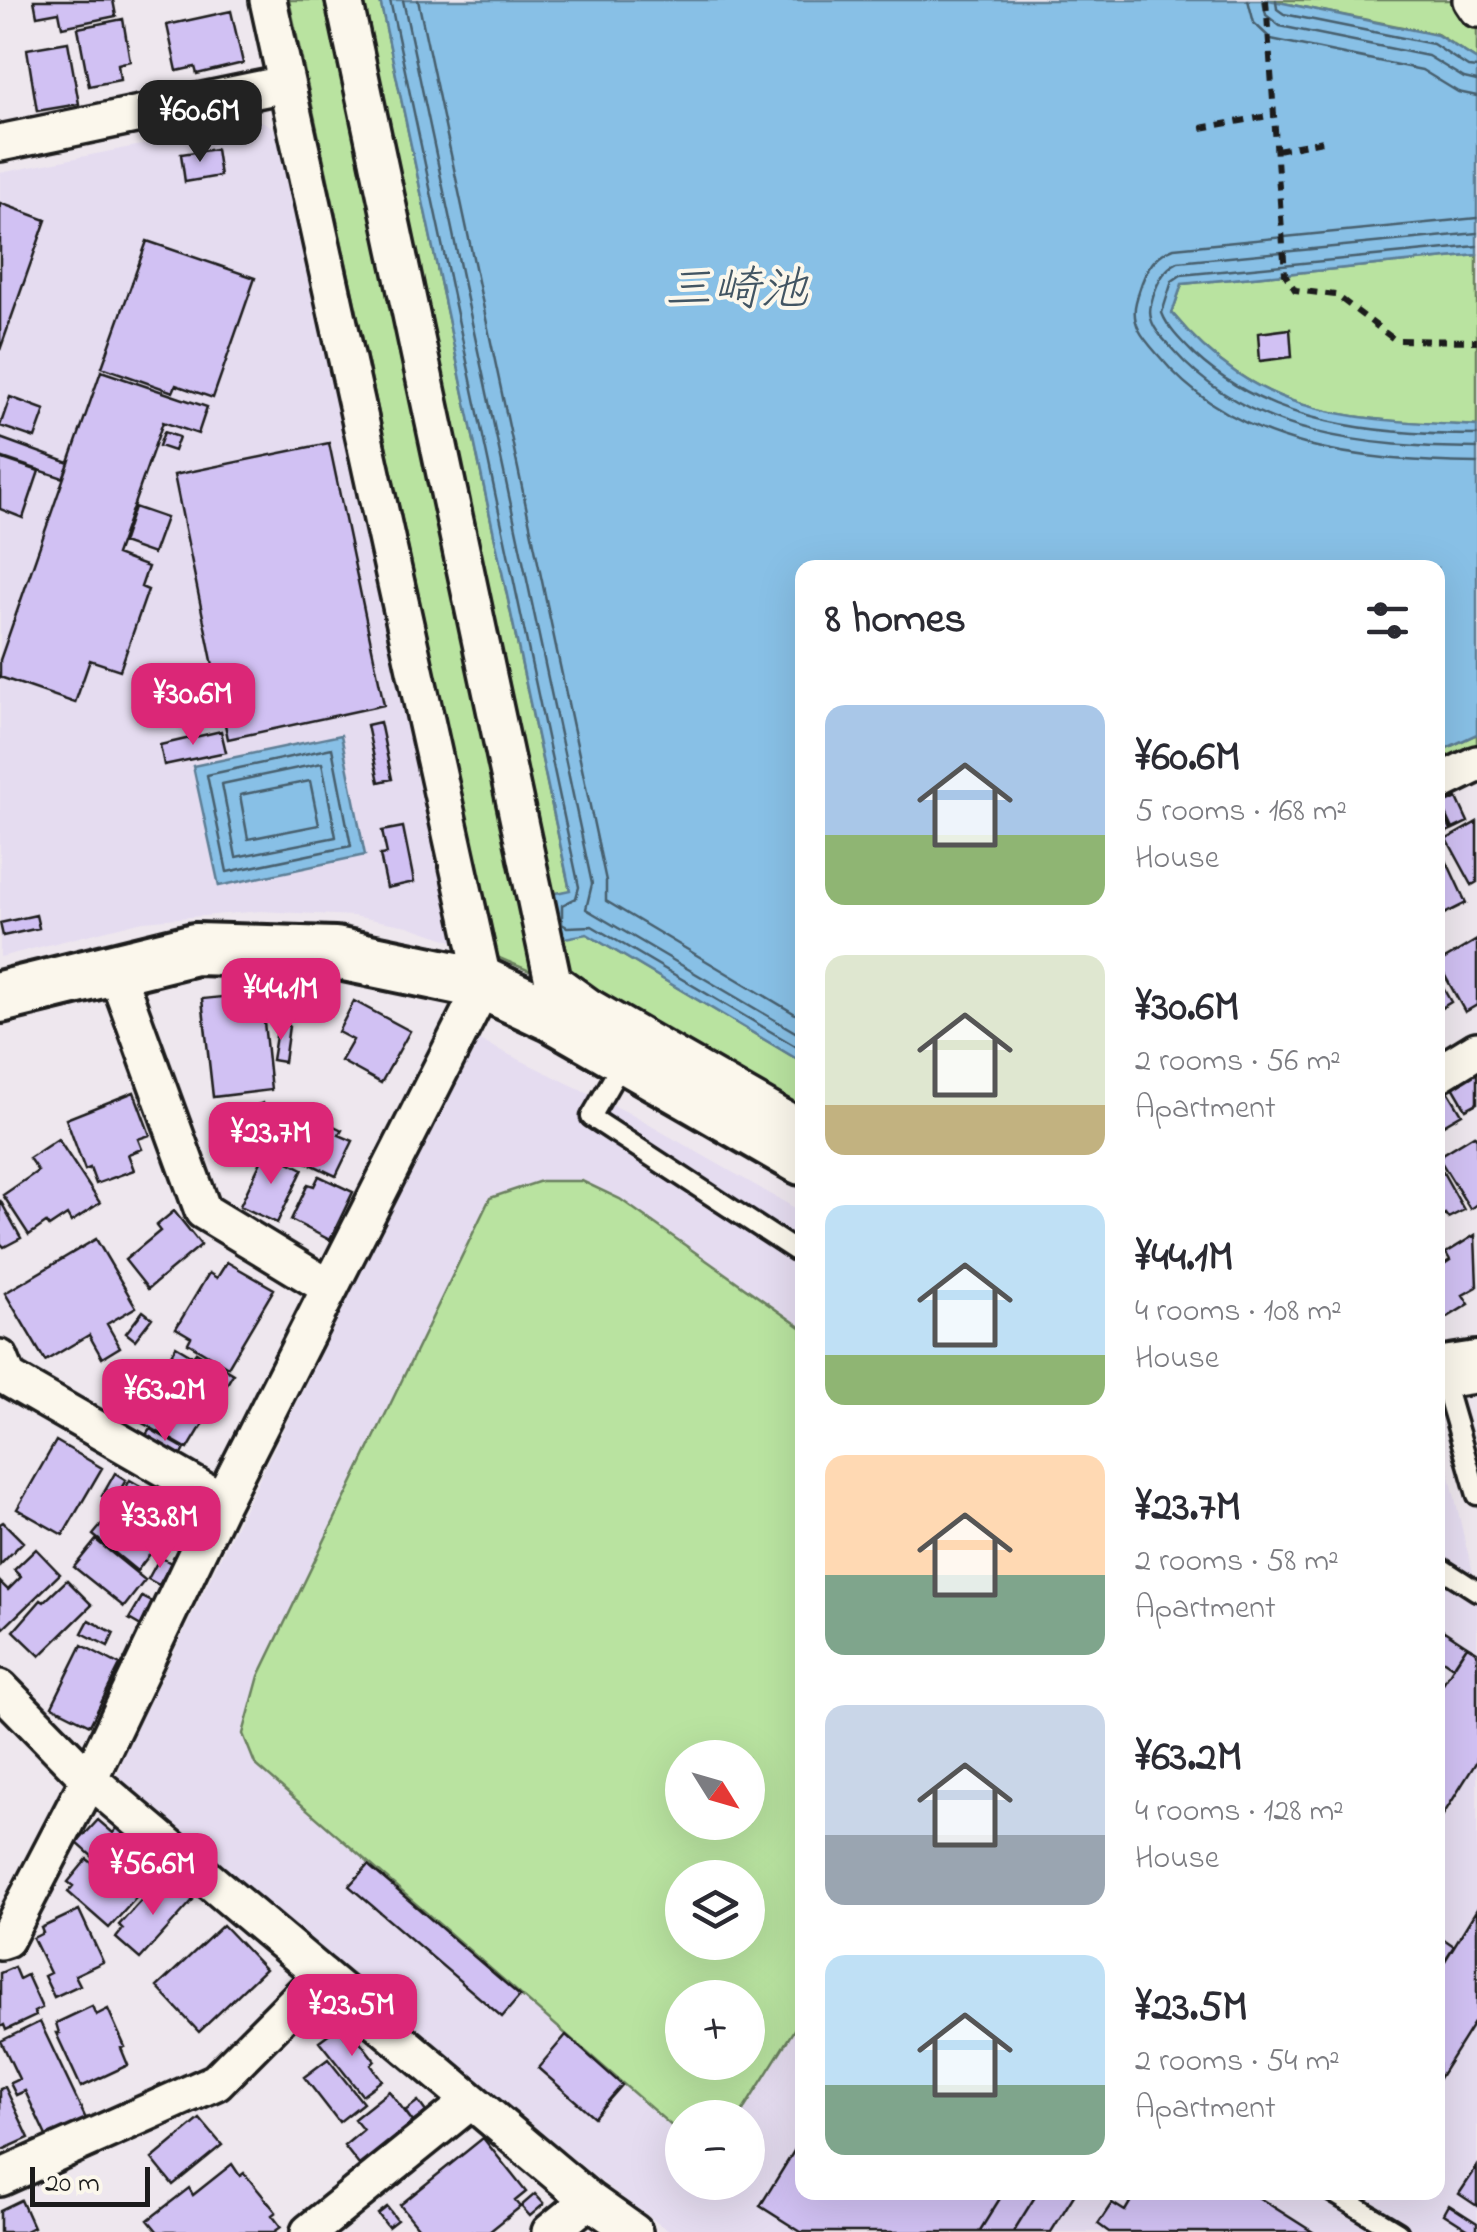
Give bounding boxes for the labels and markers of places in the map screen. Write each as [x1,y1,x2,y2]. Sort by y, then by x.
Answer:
pin: ¥60.6M [119,80,281,165]
pin: ¥30.6M [112,663,274,748]
pin: ¥44.1M [200,958,362,1043]
pin: ¥23.7M [190,1102,352,1187]
pin: ¥63.2M [84,1359,246,1444]
pin: ¥33.8M [79,1486,241,1571]
pin: ¥56.6M [72,1833,234,1918]
pin: ¥23.5M [271,1974,433,2059]

